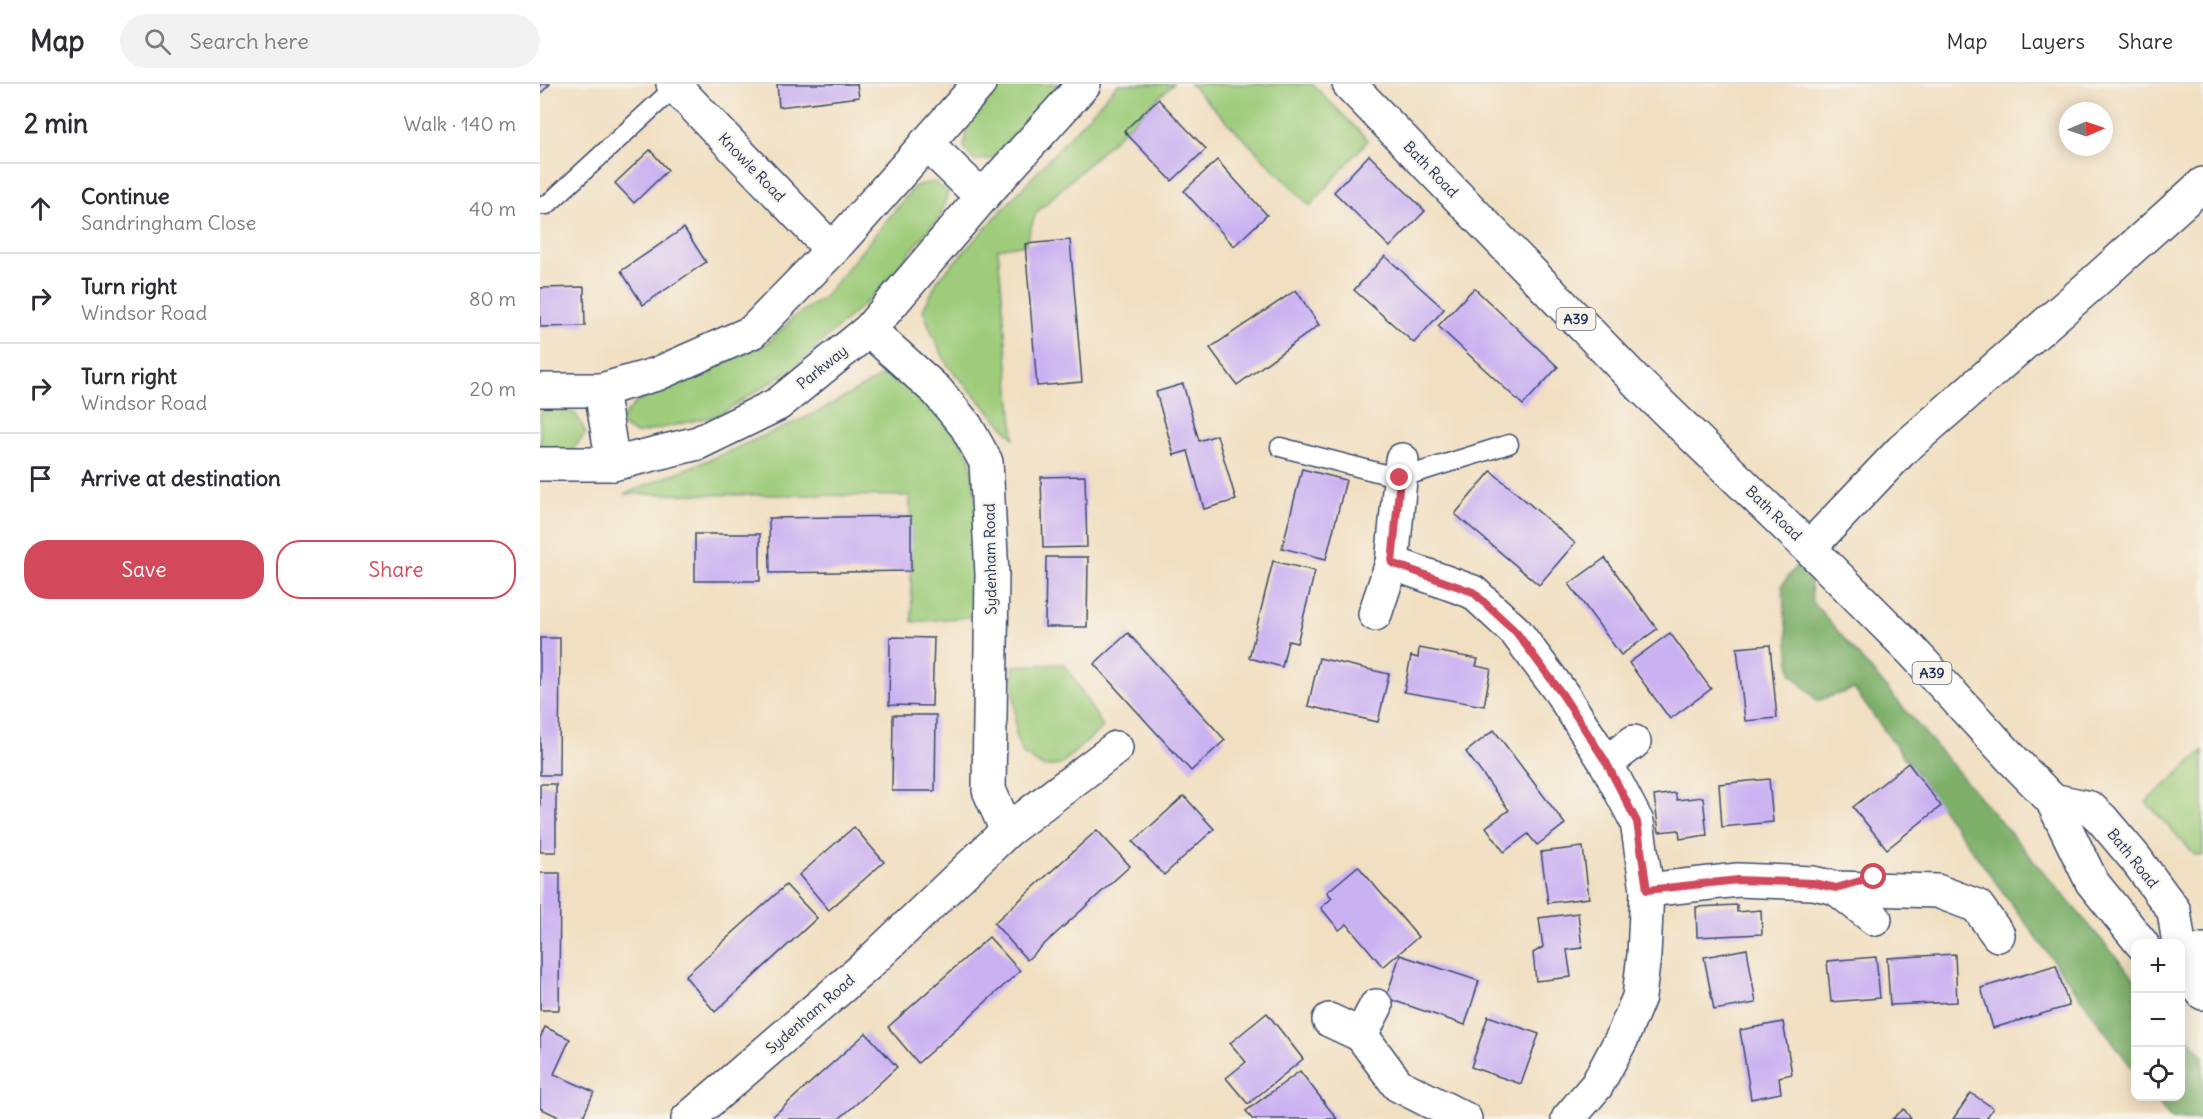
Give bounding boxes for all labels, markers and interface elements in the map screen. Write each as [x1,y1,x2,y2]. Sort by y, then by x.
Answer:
search box [120,14,540,68]
text: Map [30,23,84,59]
icon: search [141,25,174,58]
text: Search here [189,27,309,55]
text: Map [1947,28,1987,55]
text: Layers [2020,28,2085,55]
text: Share [2118,28,2173,55]
north arrow [2059,102,2113,156]
text: 2 min [24,107,88,140]
text: Walk · 140 m [403,111,516,136]
street label: Knowle Road [714,129,790,206]
street label: Bath Road [1400,137,1463,201]
text: Continue [81,182,170,210]
icon: ahead [24,192,57,225]
text: 40 m [469,196,516,221]
text: Sandringham Close [81,210,256,235]
text: Turn right [81,272,177,300]
icon: right [24,282,57,315]
text: 80 m [469,286,516,311]
text: Windsor Road [81,300,207,325]
road number: A39 [1556,308,1596,330]
street label: Parkway [793,341,851,393]
text: Turn right [81,362,177,390]
icon: right [24,372,57,405]
text: 20 m [470,376,516,401]
text: Windsor Road [81,390,207,415]
icon: arrive [24,462,57,495]
text: Arrive at destination [81,464,281,492]
route end [1386,464,1412,490]
street label: Bath Road [1742,482,1806,545]
street label: Sydenham Road [980,503,1000,615]
button: Save [24,540,264,599]
button: Share [276,540,516,599]
road number: A39 [1912,662,1952,684]
street label: Bath Road [2103,824,2163,892]
route start [1860,863,1886,889]
map controls [2131,939,2185,1101]
button: + [2131,939,2185,993]
street label: Sydenham Road [762,970,858,1058]
button: − [2131,993,2185,1047]
button: locate [2131,1047,2185,1101]

